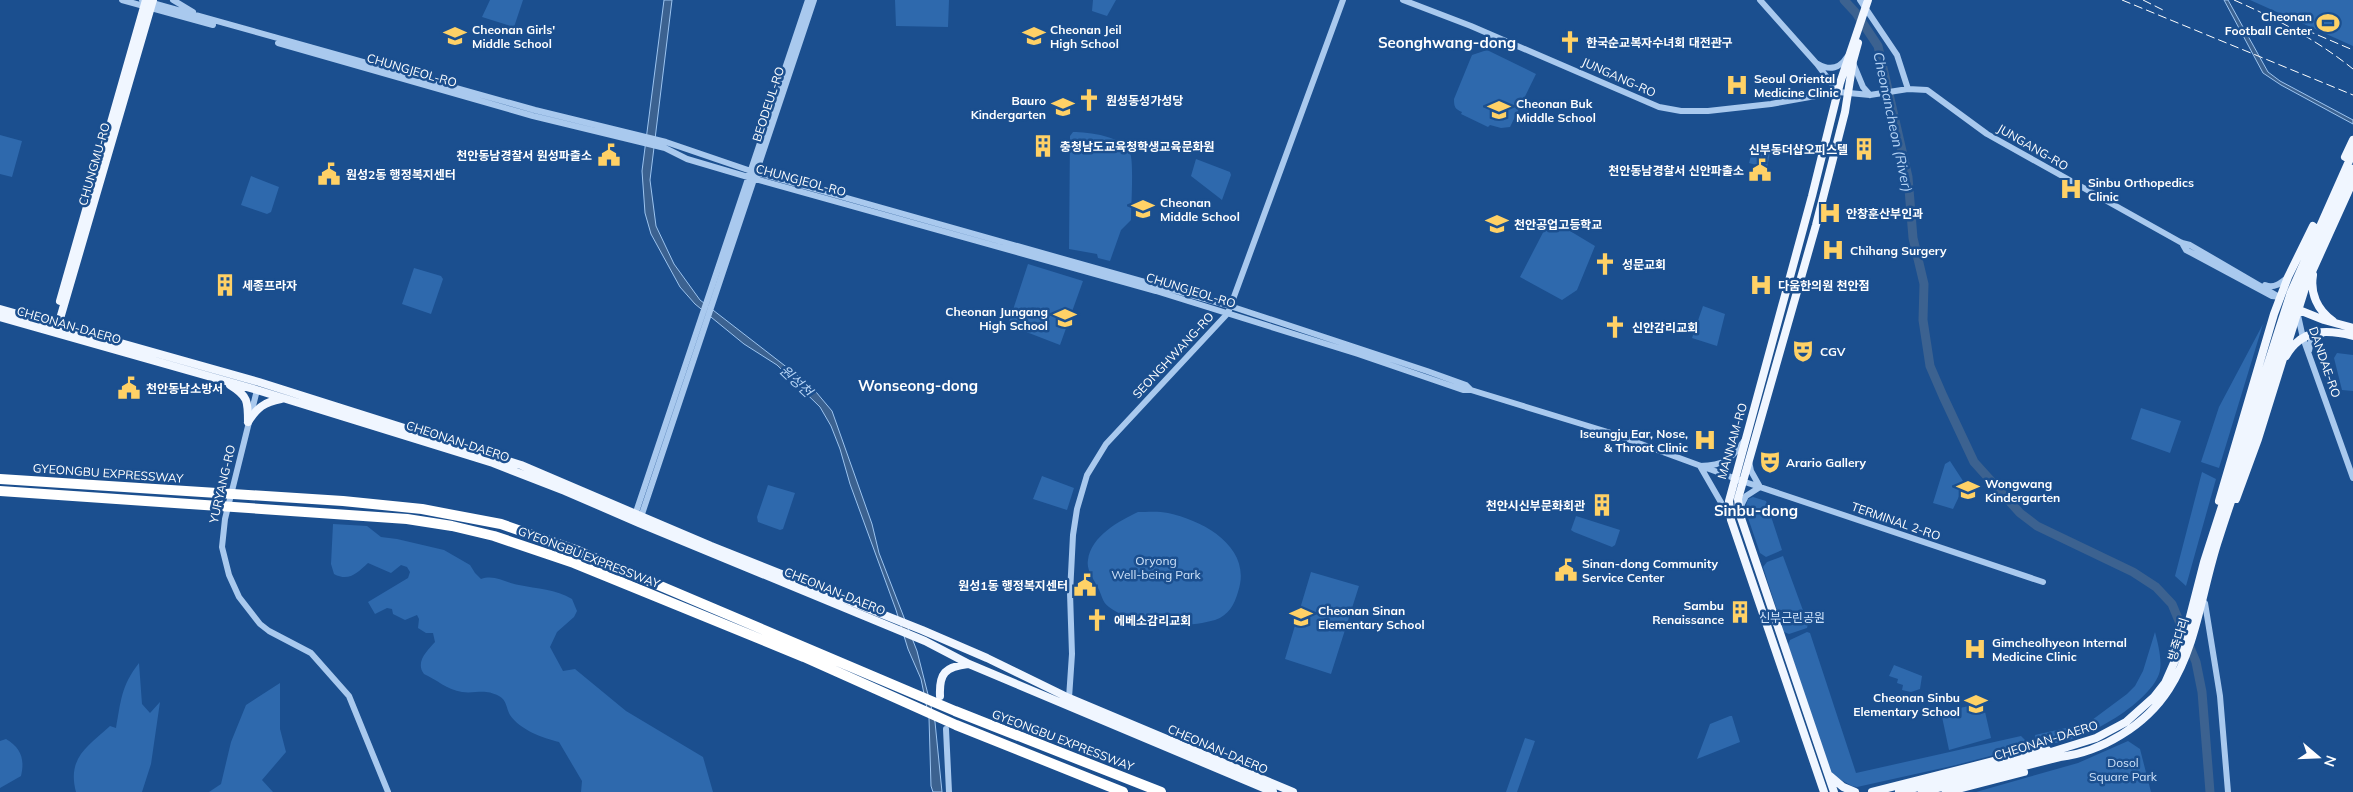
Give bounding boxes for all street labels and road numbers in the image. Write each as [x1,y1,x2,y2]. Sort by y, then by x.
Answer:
street label: CHUNGJEOL-RO [365,50,459,90]
street label: JUNGANG-RO [1580,54,1658,100]
street label: BEODEUL-RO [749,65,787,143]
street label: CHUNGMU-RO [75,121,113,207]
street label: JUNGANG-RO [1995,121,2071,173]
street label: CHUNGJEOL-RO [754,161,848,199]
street label: CHUNGJEOL-RO [1144,269,1238,311]
street label: CHEONAN-DAERO [15,303,123,347]
street label: SEONGHWANG-RO [1129,309,1217,401]
street label: DANDAE-RO [2306,325,2344,399]
street label: MANNAM-RO [1714,401,1750,481]
street label: CHEONAN-DAERO [404,417,512,465]
street label: YURYANG-RO [205,443,238,526]
street label: GYEONGBU EXPRESSWAY [32,460,184,486]
street label: TERMINAL 2-RO [1849,499,1943,543]
street label: GYEONGBU EXPRESSWAY [516,523,663,591]
street label: CHEONAN-DAERO [782,564,888,618]
street label: 방죽다리 [2164,616,2192,662]
street label: GYEONGBU EXPRESSWAY [990,706,1137,774]
street label: CHEONAN-DAERO [1992,717,2100,763]
street label: CHEONAN-DAERO [1165,721,1271,777]

